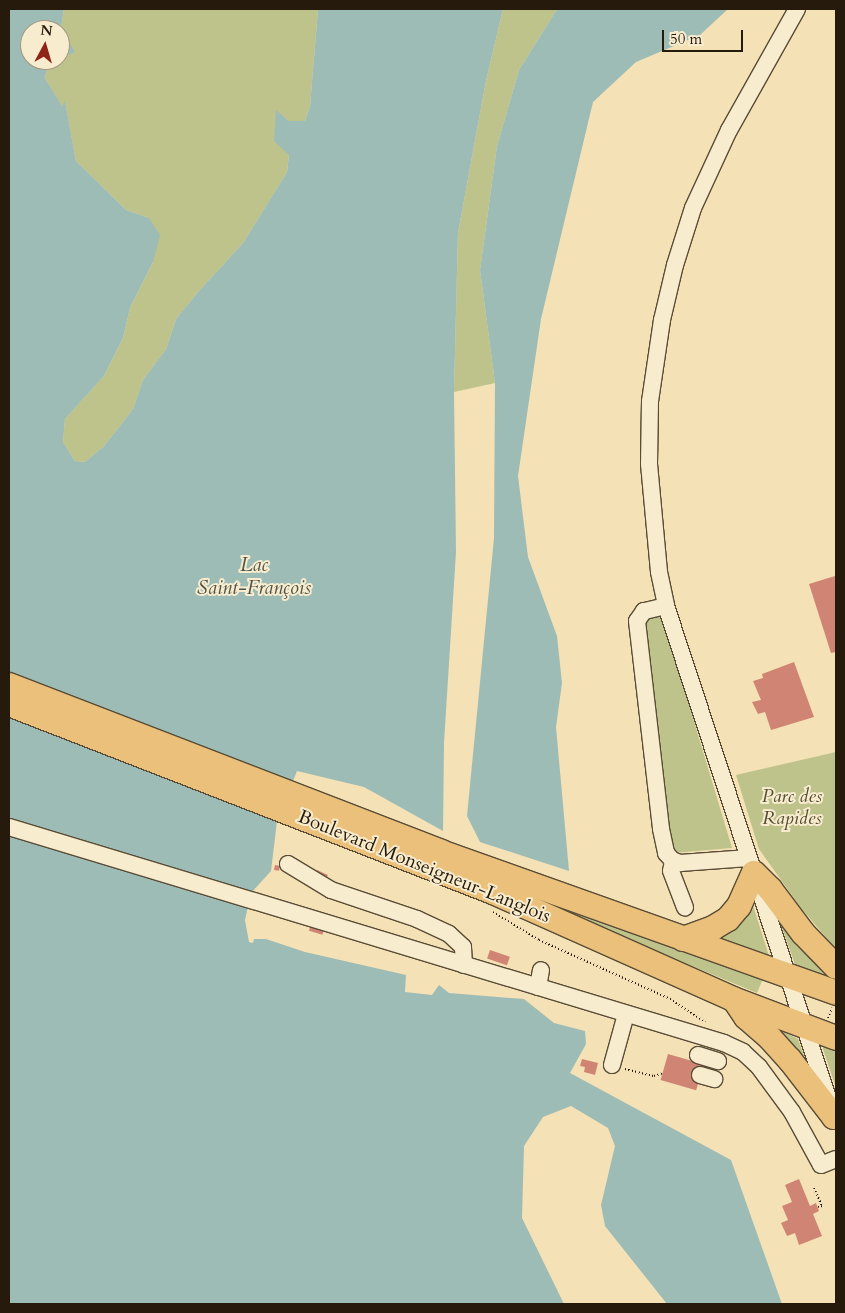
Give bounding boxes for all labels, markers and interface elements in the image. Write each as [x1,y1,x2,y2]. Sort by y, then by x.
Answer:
north arrow [20,20,70,70]
text: N [39,20,54,41]
scale bar [665,20,746,52]
text: 50 m [670,29,702,49]
water label: Lac Saint-François [197,553,311,600]
park label: Parc des Rapides [762,786,822,830]
street label: Boulevard Monseigneur-Langlois [294,806,554,928]

